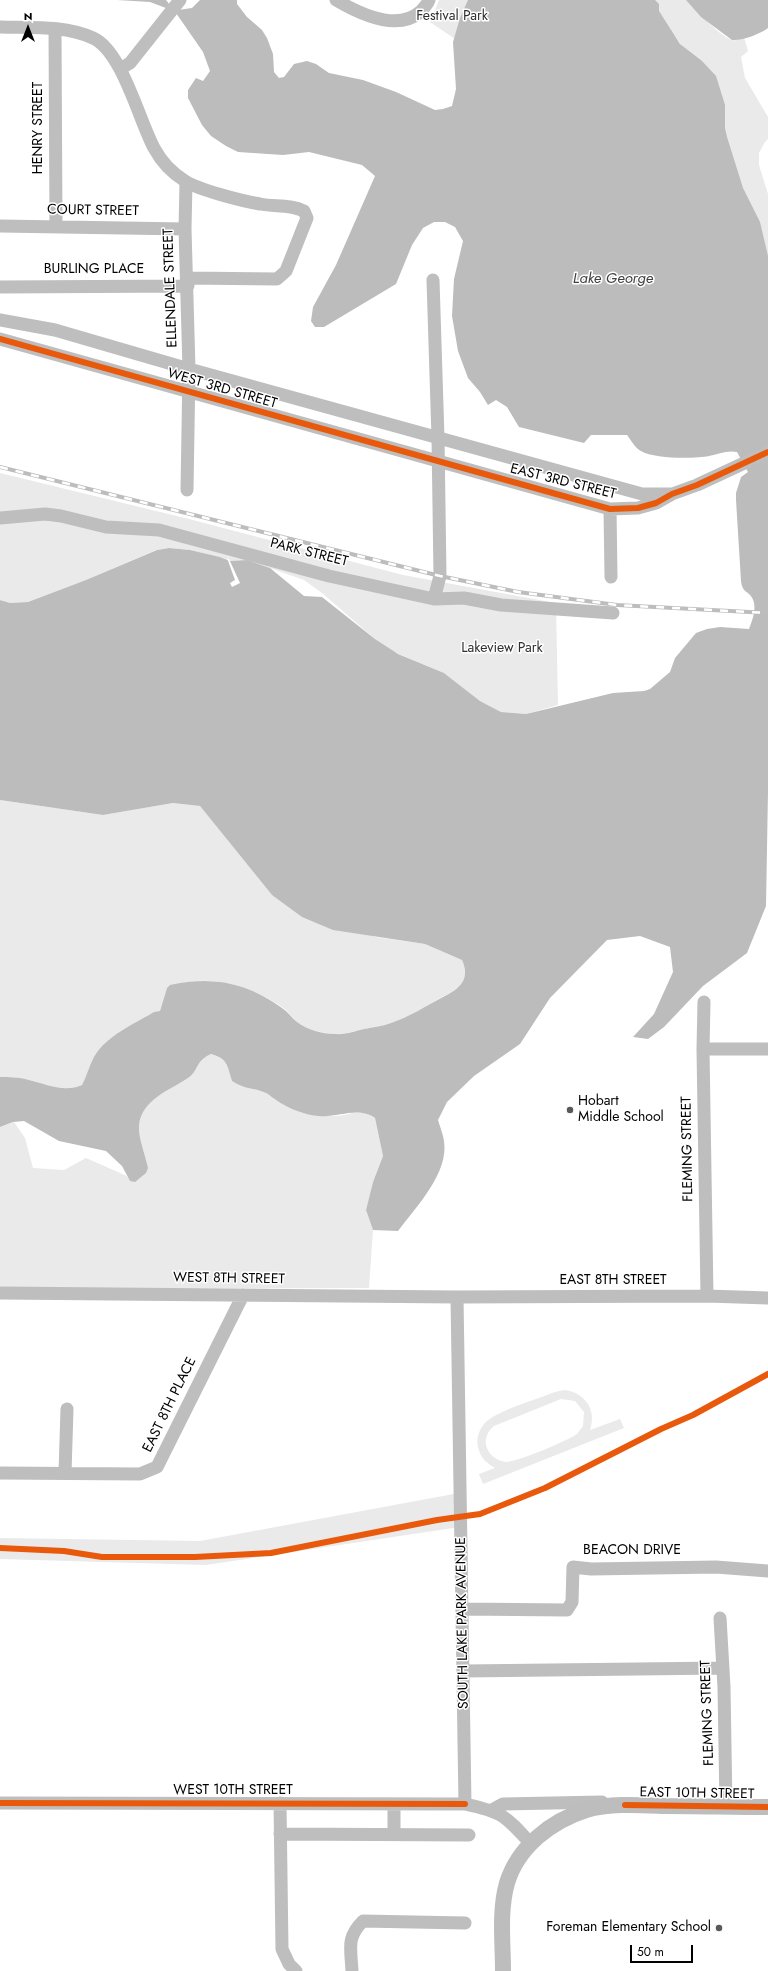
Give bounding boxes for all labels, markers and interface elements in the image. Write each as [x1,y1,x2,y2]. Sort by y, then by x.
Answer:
north arrow [8,8,48,48]
text: N [24,8,32,24]
park label: Festival Park [416,9,488,25]
street label: HENRY STREET [31,82,47,174]
street label: COURT STREET [47,202,139,220]
street label: ELLENDALE STREET [161,228,181,348]
street label: BURLING PLACE [44,262,144,278]
water label: Lake George [573,270,653,288]
street label: WEST 3RD STREET [165,365,279,413]
street label: EAST 3RD STREET [508,461,618,503]
street label: PARK STREET [268,535,350,571]
park label: Lakeview Park [461,641,543,657]
place label: Hobart Middle School [578,1094,664,1126]
street label: FLEMING STREET [679,1096,697,1202]
marker: Hobart Middle School [565,1105,575,1115]
street label: WEST 8TH STREET [173,1270,285,1288]
street label: EAST 8TH STREET [559,1273,667,1289]
street label: EAST 8TH PLACE [140,1355,200,1455]
street label: SOUTH LAKE PARK AVENUE [453,1537,473,1709]
street label: BEACON DRIVE [583,1543,681,1559]
street label: FLEMING STREET [698,1660,718,1766]
street label: WEST 10TH STREET [173,1783,293,1799]
street label: EAST 10TH STREET [640,1785,754,1803]
place label: Foreman Elementary School [546,1920,711,1936]
marker: Foreman Elementary School [714,1923,724,1933]
scale bar [632,1937,695,1963]
text: 50 m [637,1943,664,1961]

